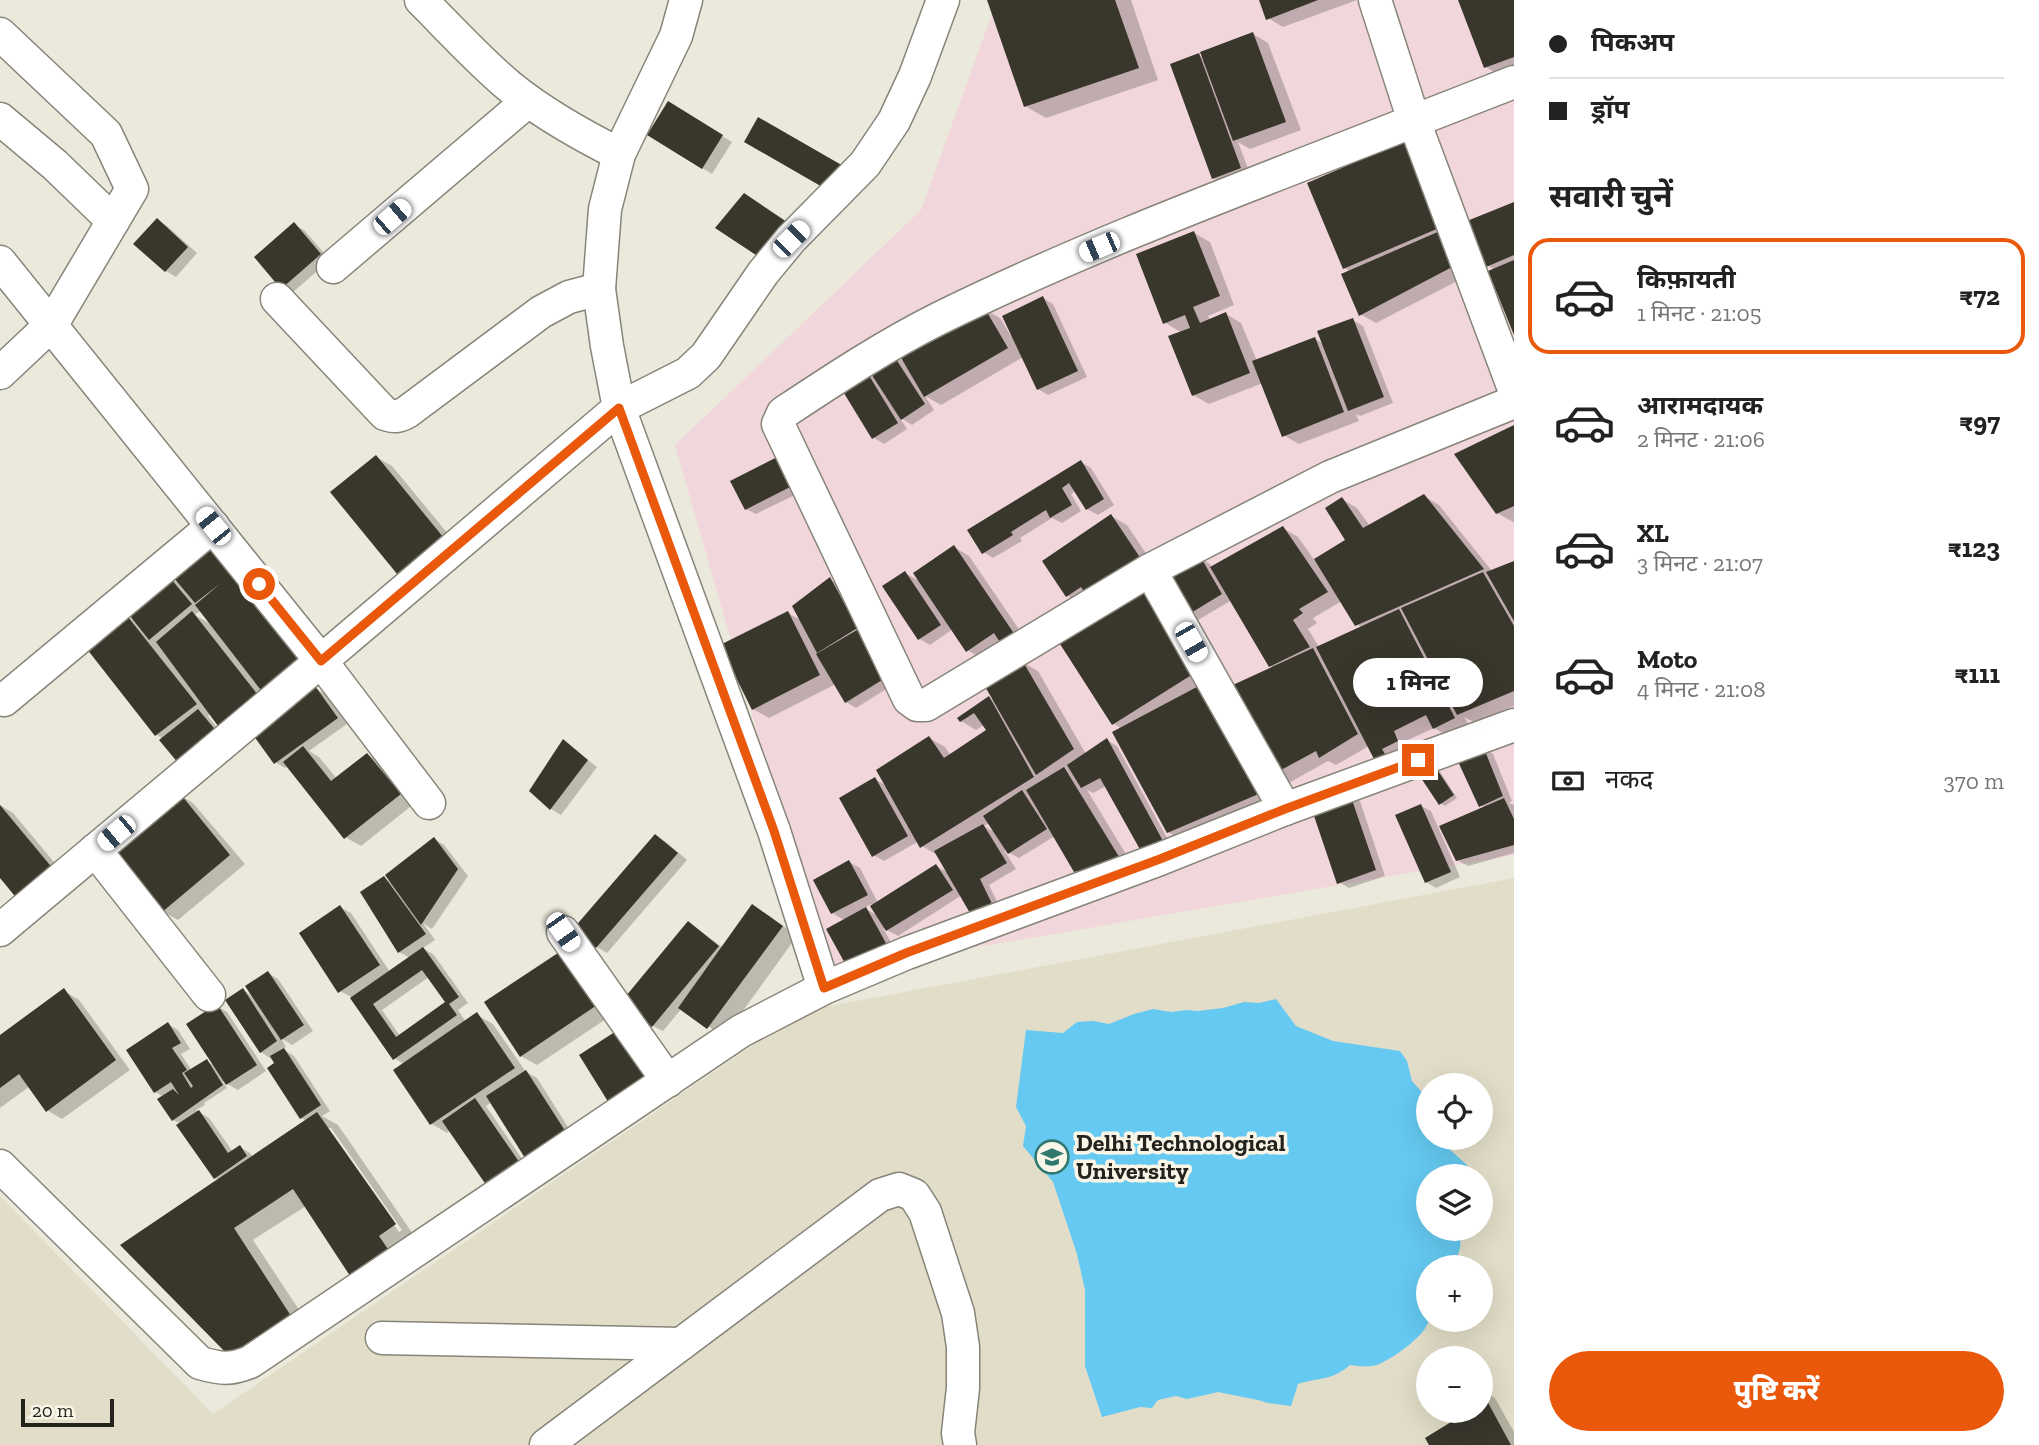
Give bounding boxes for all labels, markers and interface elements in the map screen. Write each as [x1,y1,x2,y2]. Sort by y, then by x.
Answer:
text: पिकअप [1591,26,1674,58]
text: ड्रॉप [1591,93,1629,125]
text: सवारी चुनें [1549,177,1673,215]
car [370,195,415,239]
car [769,217,814,261]
car [1076,229,1123,265]
text: किफ़ायती [1637,263,1736,295]
icon: car [1553,265,1616,328]
text: ₹72 [1959,280,2000,312]
text: 1 मिनट · 21:05 [1637,299,1762,327]
text: आरामदायक [1637,389,1763,421]
icon: car [1553,391,1616,454]
text: ₹97 [1959,406,2000,438]
text: 2 मिनट · 21:06 [1637,425,1765,453]
car [192,503,235,549]
icon: car [1553,517,1616,580]
text: XL [1637,517,1669,549]
text: ₹123 [1948,532,2000,564]
text: 3 मिनट · 21:07 [1637,549,1763,577]
route start [243,568,275,600]
car [1172,619,1211,665]
icon: car [1553,643,1616,706]
text: Moto [1637,643,1697,675]
callout: 1 मिनट [1353,658,1483,708]
text: ₹111 [1954,658,2000,690]
text: 1 मिनट [1386,668,1450,696]
text: 4 मिनट · 21:08 [1637,675,1766,703]
route end [1402,744,1434,776]
icon: cash [1549,762,1587,800]
text: नकद [1605,763,1653,795]
text: 370 m [1944,767,2004,795]
car [94,811,139,855]
car [543,909,584,955]
map controls [1416,1073,1493,1423]
button: locate [1416,1073,1493,1150]
place label: Delhi Technological University [1076,1128,1286,1185]
school or university icon: Delhi Technological University [1033,1138,1071,1176]
button: layers [1416,1164,1493,1241]
button: + [1416,1255,1493,1332]
button: − [1416,1346,1493,1423]
button: पुष्टि करें [1549,1351,2004,1431]
scale bar [21,1396,114,1428]
text: 20 m [32,1399,73,1422]

